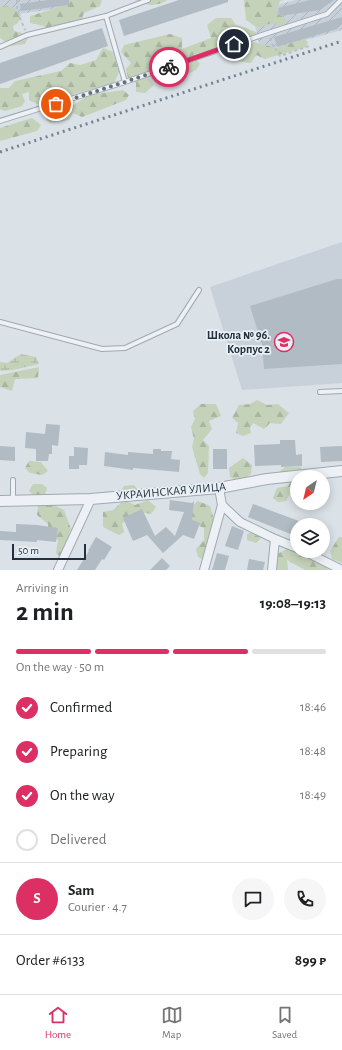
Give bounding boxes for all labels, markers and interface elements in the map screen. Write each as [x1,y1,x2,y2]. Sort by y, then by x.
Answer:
pin [217,27,251,61]
icon: home [223,33,245,55]
courier [149,47,189,87]
icon: bike [158,56,180,78]
pin [39,87,73,121]
icon: bag [45,93,67,115]
place label: Школа № 96. Корпус 2 [207,329,270,356]
school or university icon: Школа № 96. Корпус 2 [273,331,295,353]
north arrow [290,470,330,510]
map controls [290,470,330,558]
street label: УКРАИНСКАЯ УЛИЦА [116,480,226,502]
button: layers [290,518,330,558]
scale bar [12,542,86,561]
text: 50 m [18,545,39,556]
text: Arriving in [16,582,69,595]
text: 19:08–19:13 [260,596,326,611]
text: 2 min [16,599,74,625]
text: On the way · 50 m [16,661,104,674]
icon: check [16,697,38,719]
text: Confirmed [50,700,112,715]
text: 18:46 [300,701,326,714]
icon: check [16,741,38,763]
text: Preparing [50,744,107,759]
text: 18:48 [300,745,326,758]
icon: check [16,785,38,807]
text: On the way [50,788,115,803]
text: 18:49 [300,789,326,802]
text: Delivered [50,832,107,847]
button: chat [232,878,274,920]
button: phone [284,878,326,920]
text: Sam [68,883,94,898]
text: S [33,891,41,906]
text: Courier · 4.7 [68,901,127,914]
text: Order #6133 [16,953,85,968]
text: 899 ₽ [295,953,326,968]
tab: Home [45,1004,71,1041]
tab: Map [161,1004,183,1041]
tab: Saved [272,1004,297,1041]

